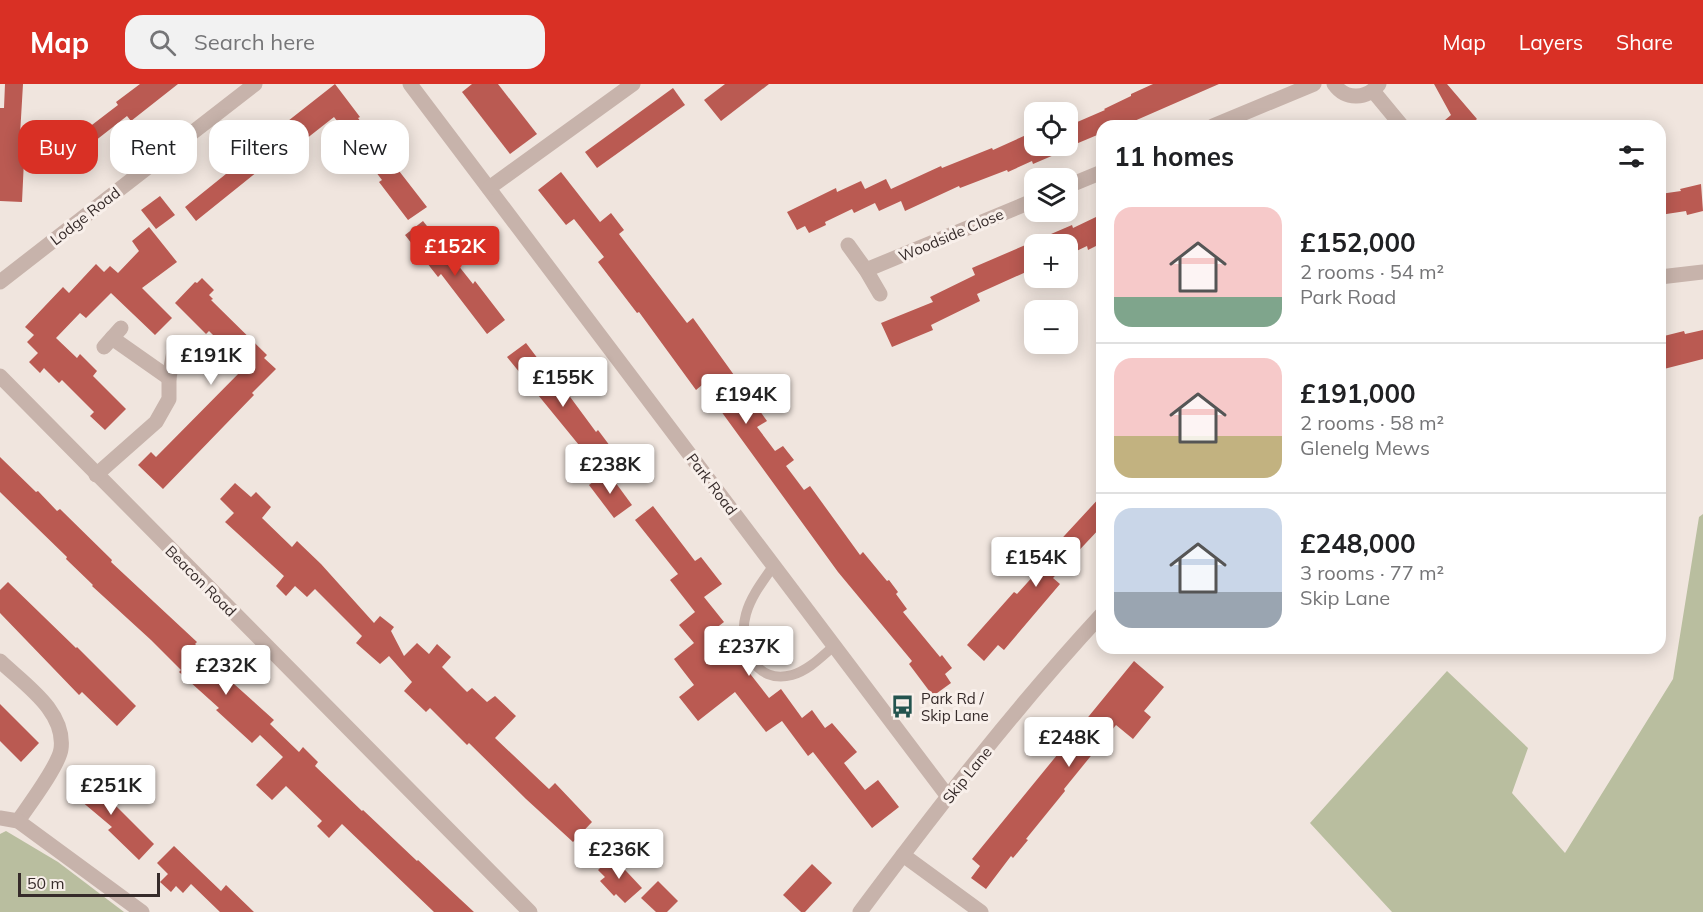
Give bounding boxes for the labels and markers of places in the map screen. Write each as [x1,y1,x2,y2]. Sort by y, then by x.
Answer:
pin: £152K [413,226,497,277]
pin: £191K [169,335,253,386]
pin: £155K [521,357,605,408]
pin: £194K [704,374,788,425]
pin: £238K [568,444,652,495]
pin: £154K [994,537,1078,588]
pin: £237K [707,626,791,677]
pin: £232K [184,645,268,696]
place label: Park Rd / Skip Lane [921,689,989,725]
bus stop icon: Park Rd / Skip Lane [890,694,916,720]
pin: £248K [1027,717,1111,768]
pin: £251K [69,765,153,816]
pin: £236K [577,829,661,880]

